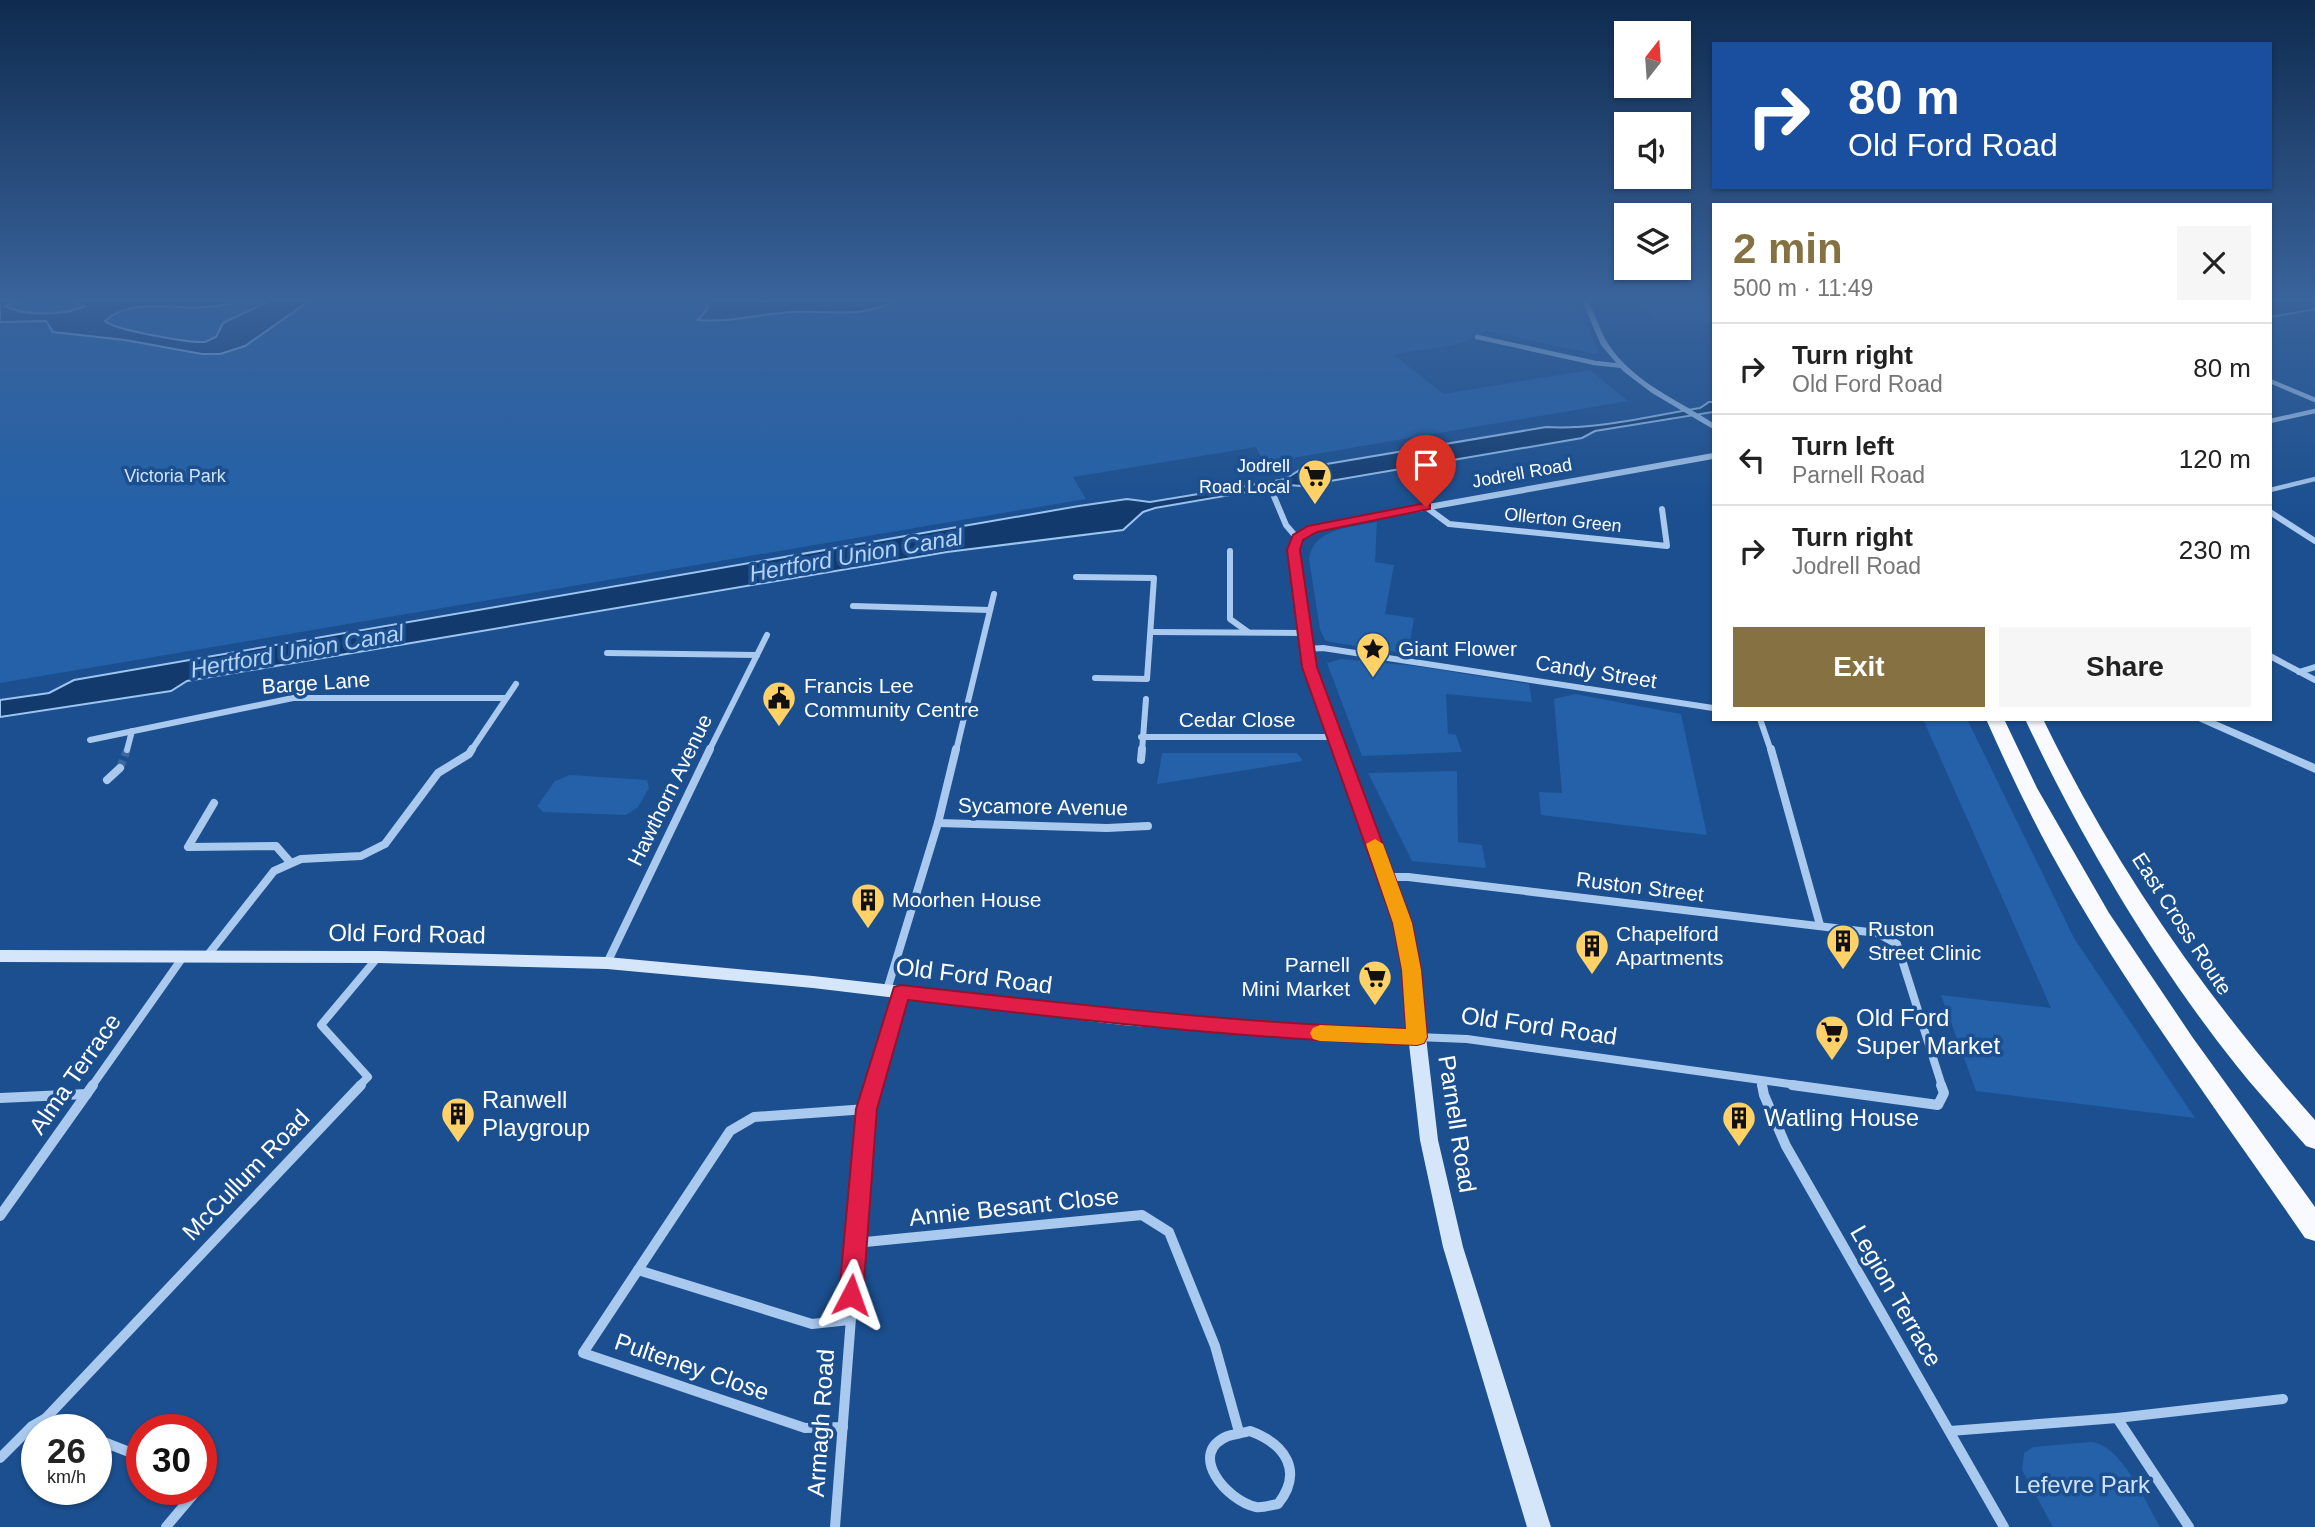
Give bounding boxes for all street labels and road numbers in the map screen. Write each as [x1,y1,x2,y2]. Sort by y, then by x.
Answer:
street label: Jodrell Road [1470,454,1574,492]
street label: Ollerton Green [1503,504,1623,536]
street label: Candy Street [1534,651,1659,692]
street label: Barge Lane [261,667,371,698]
street label: Cedar Close [1179,708,1295,731]
street label: Hawthorn Avenue [623,710,716,869]
street label: Sycamore Avenue [958,794,1128,819]
street label: East Cross Route [2128,848,2237,999]
street label: Ruston Street [1575,867,1705,906]
street label: Old Ford Road [328,919,486,948]
street label: Old Ford Road [894,953,1054,998]
street label: Old Ford Road [1459,1001,1619,1050]
street label: Alma Terrace [23,1008,126,1139]
street label: Parnell Road [1433,1053,1482,1195]
street label: McCullum Road [177,1104,315,1245]
street label: Annie Besant Close [908,1182,1120,1231]
street label: Legion Terrace [1845,1220,1948,1371]
street label: Pulteney Close [611,1327,773,1406]
street label: Armagh Road [802,1348,839,1498]

